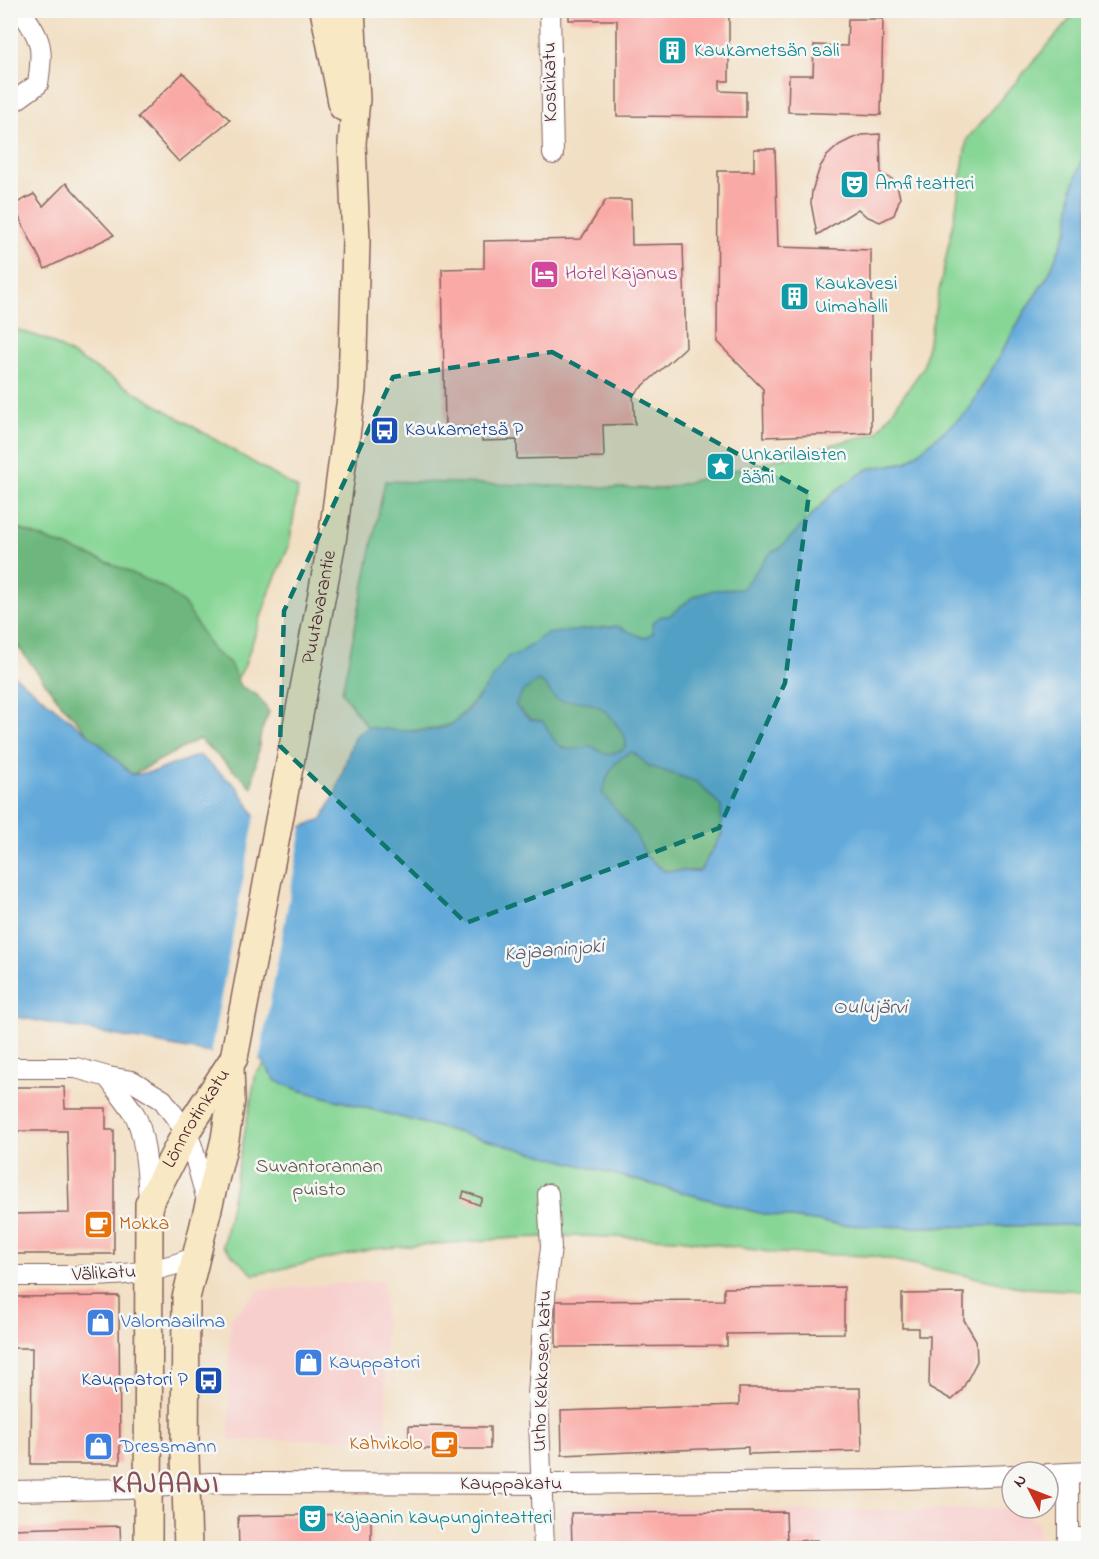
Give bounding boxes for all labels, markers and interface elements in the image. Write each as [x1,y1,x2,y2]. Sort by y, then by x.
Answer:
building icon: Kaukametsän sali [657,35,689,67]
place label: Kaukametsän sali [694,37,840,66]
street label: Koskikatu [536,42,566,122]
theatre icon: Amfiteatteri [838,168,870,200]
place label: Amfiteatteri [875,170,974,199]
hotel icon: Hotel Kajanus [528,258,560,290]
place label: Hotel Kajanus [565,260,678,289]
place label: Kaukavesi Uimahalli [815,270,898,322]
building icon: Kaukavesi Uimahalli [778,280,810,312]
bus stop icon: Kaukametsä P [368,414,400,446]
place label: Kaukametsä P [405,416,524,445]
place label: Unkarilaisten ääni [741,441,846,493]
place icon: Unkarilaisten ääni [704,451,736,483]
street label: Puutavarantie [294,548,344,667]
water label: Kajaaninjoki [503,931,608,970]
water label: Oulujärvi [833,993,909,1023]
street label: Lönnrotinkatu [155,1063,238,1173]
park label: Suvantorannan puisto [255,1153,383,1205]
cafe icon: Mokka [82,1208,114,1240]
place label: Mokka [119,1210,169,1239]
street label: Välikatu [70,1258,137,1290]
street label: Urho Kekkosen katu [526,1290,560,1452]
shop icon: Valomaailma [84,1306,116,1338]
place label: Valomaailma [120,1308,225,1337]
shop icon: Kauppatori [292,1347,324,1379]
place label: Kauppatori [329,1349,420,1378]
bus stop icon: Kauppatori P [193,1364,225,1396]
place label: Kauppatori P [81,1366,189,1395]
cafe icon: Kahvikolo [428,1428,460,1460]
place label: Kahvikolo [349,1430,423,1459]
shop icon: Dressmann [83,1431,115,1463]
place label: Dressmann [119,1433,216,1462]
north arrow [1000,1460,1060,1520]
district label: KAJAANI [112,1467,220,1505]
text: N [1008,1469,1033,1493]
street label: Kauppakatu [460,1470,562,1499]
theatre icon: Kajaanin kaupunginteatteri [297,1502,329,1534]
place label: Kajaanin kaupunginteatteri [334,1504,553,1534]

